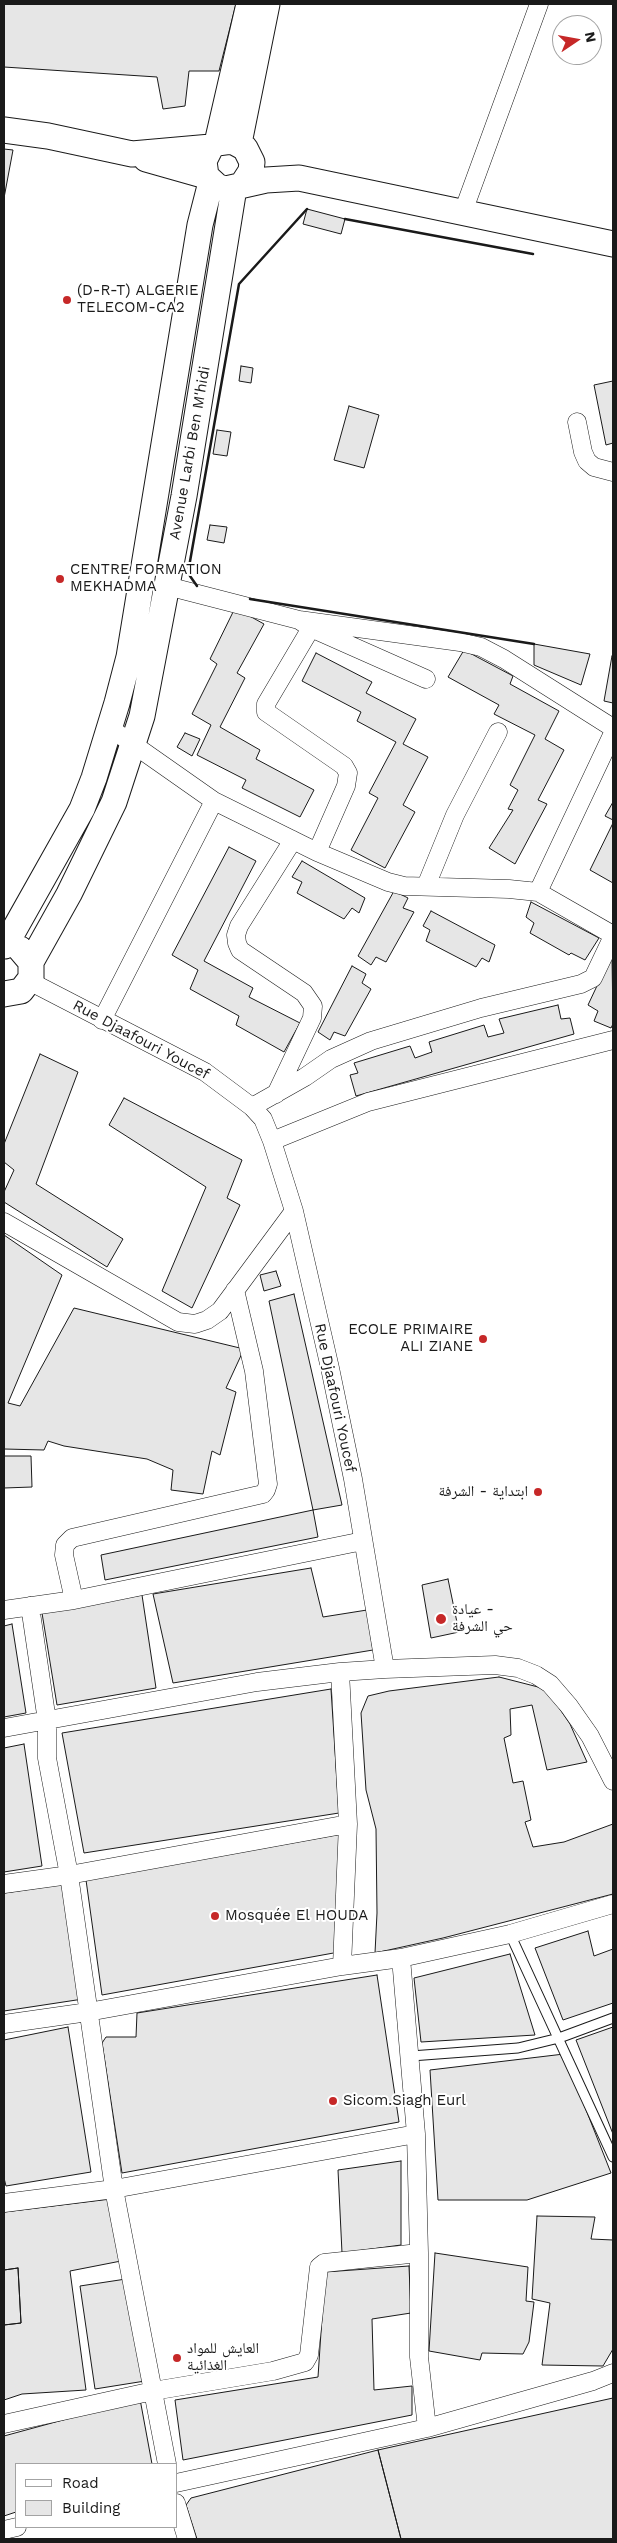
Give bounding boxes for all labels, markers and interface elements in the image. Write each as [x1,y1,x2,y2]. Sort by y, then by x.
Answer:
north arrow [552,15,602,65]
text: N [582,30,600,44]
place label: (D-R-T) ALGERIE TELECOM-CA2 [77,282,199,317]
marker: (D-R-T) ALGERIE TELECOM-CA2 [61,294,73,306]
street label: Avenue Larbi Ben M'hidi [166,365,214,541]
place label: CENTRE FORMATION MEKHADMA [70,561,222,596]
marker: CENTRE FORMATION MEKHADMA [54,573,66,585]
street label: Rue Djaafouri Youcef [70,996,212,1084]
place label: ECOLE PRIMAIRE ALI ZIANE [348,1321,473,1356]
street label: Rue Djaafouri Youcef [310,1322,360,1474]
marker: ECOLE PRIMAIRE ALI ZIANE [477,1333,489,1345]
place label: ابتداية - الشرفة [439,1483,528,1501]
marker: ابتداية - الشرفة [532,1486,544,1498]
place label: عيادة - حي الشرفة [452,1601,513,1636]
marker: عيادة - حي الشرفة [434,1612,448,1626]
place label: Mosquée El HOUDA [225,1907,368,1925]
marker: Mosquée El HOUDA [209,1910,221,1922]
place label: Sicom.Siagh Eurl [343,2092,466,2110]
marker: Sicom.Siagh Eurl [327,2095,339,2107]
place label: العايش للمواد الغذائية [187,2340,259,2375]
marker: العايش للمواد الغذائية [171,2352,183,2364]
legend [15,2463,178,2528]
text: Road [62,2474,99,2492]
text: Building [62,2499,120,2517]

